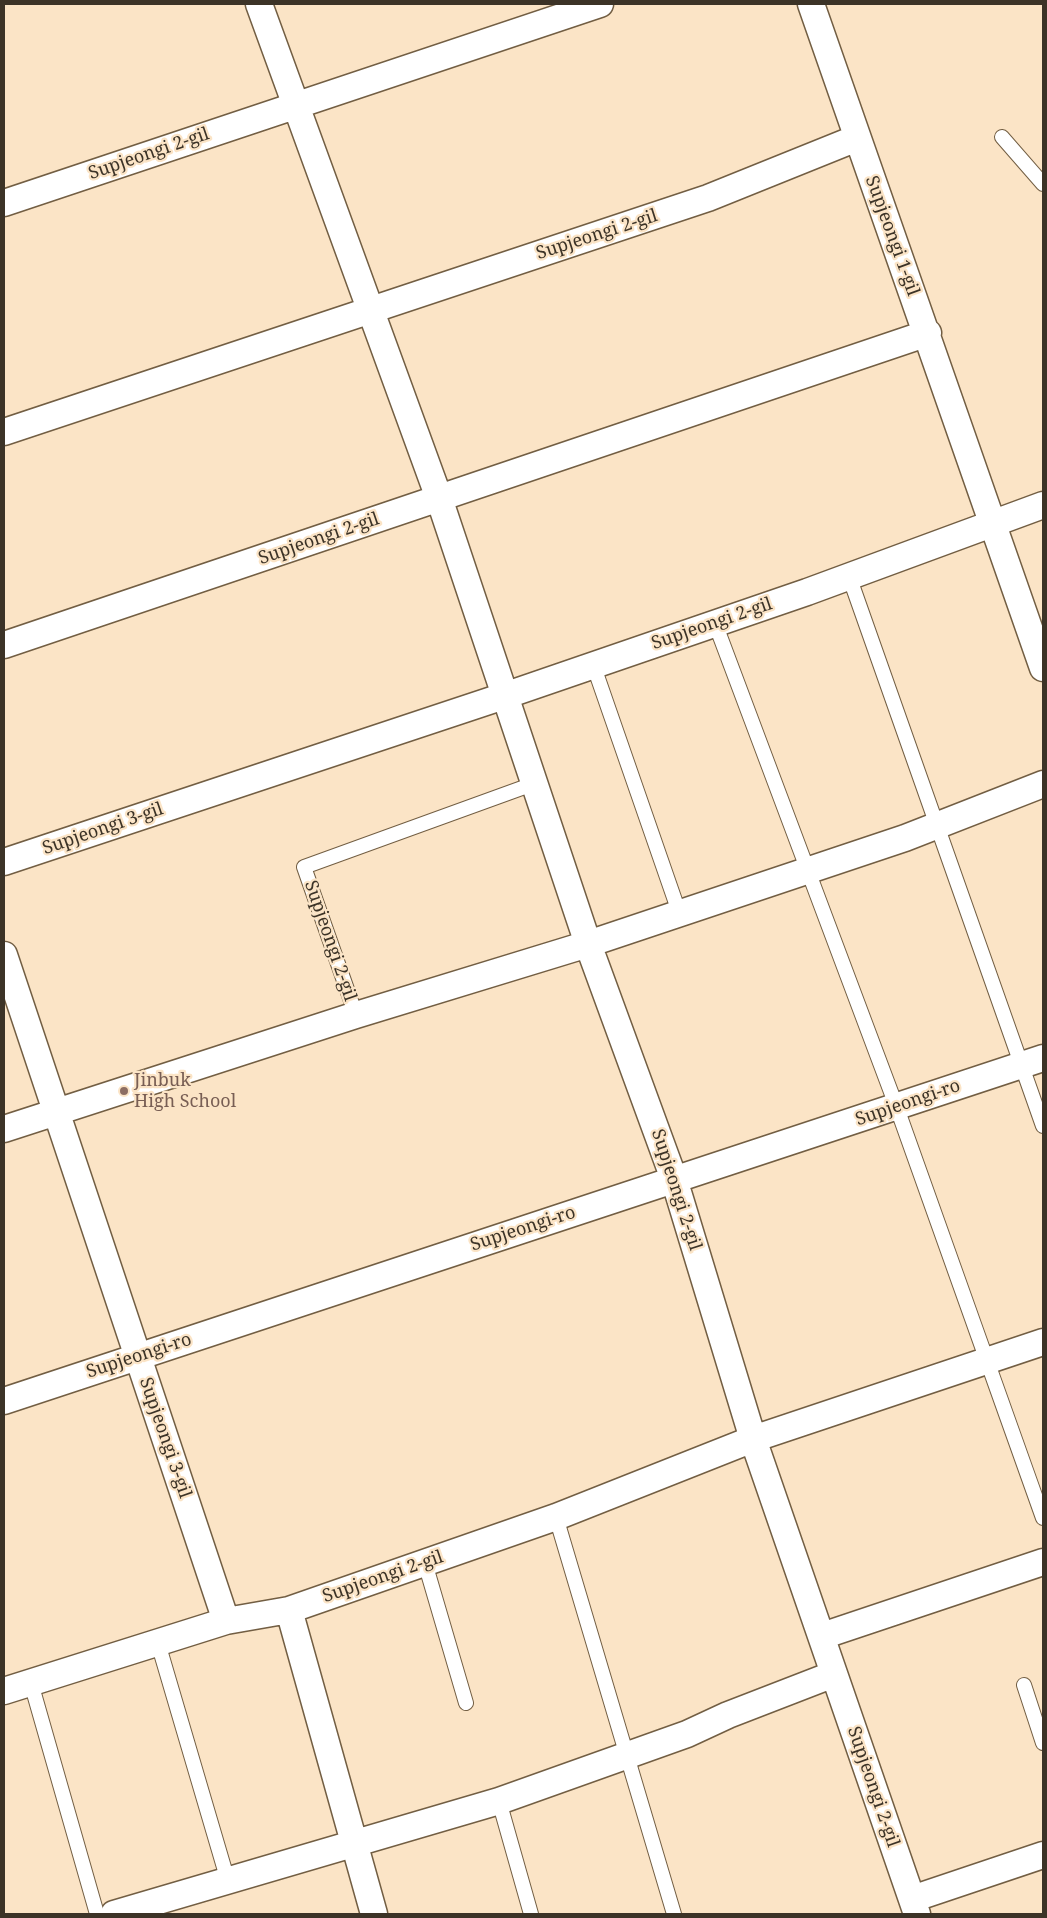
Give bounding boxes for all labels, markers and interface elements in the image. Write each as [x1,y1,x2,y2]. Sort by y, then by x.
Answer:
street label: Supjeongi 2-gil [86,123,212,185]
street label: Supjeongi 1-gil [860,173,924,299]
street label: Supjeongi 2-gil [534,205,660,265]
street label: Supjeongi 2-gil [256,508,382,570]
street label: Supjeongi 2-gil [649,593,775,655]
street label: Supjeongi 3-gil [40,798,166,860]
street label: Supjeongi 2-gil [299,878,361,1004]
place label: Jinbuk High School [134,1070,236,1112]
street label: Supjeongi-ro [853,1075,963,1131]
marker: Jinbuk High School [118,1085,130,1097]
street label: Supjeongi 2-gil [646,1127,706,1253]
street label: Supjeongi-ro [468,1202,578,1256]
street label: Supjeongi-ro [84,1329,194,1383]
street label: Supjeongi 3-gil [134,1375,196,1501]
street label: Supjeongi 2-gil [320,1546,446,1608]
street label: Supjeongi 2-gil [842,1724,904,1850]

